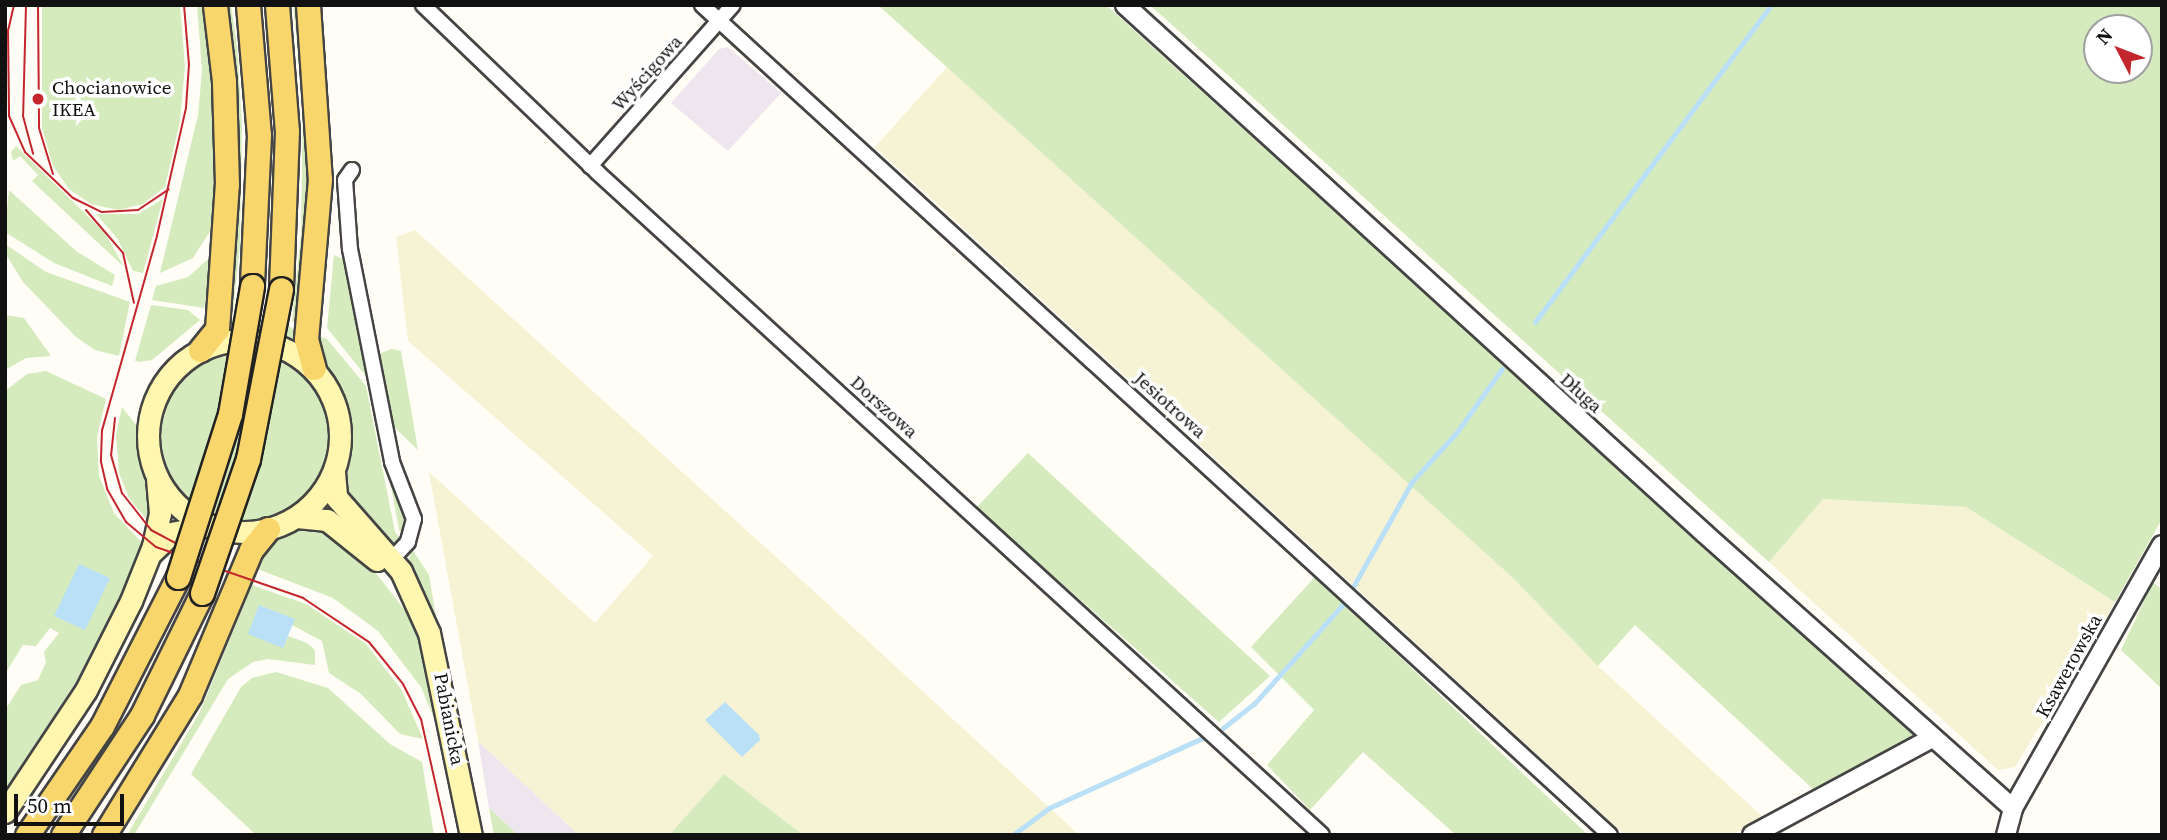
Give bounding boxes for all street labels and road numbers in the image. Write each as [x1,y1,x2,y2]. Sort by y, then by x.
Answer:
street label: Wyścigowa [607,30,687,116]
street label: Jesiotrowa [1129,367,1211,443]
street label: Długa [1555,368,1607,418]
street label: Dorszowa [846,371,922,443]
street label: Ksawerowska [2031,610,2107,722]
street label: Pabianicka [429,671,469,767]

